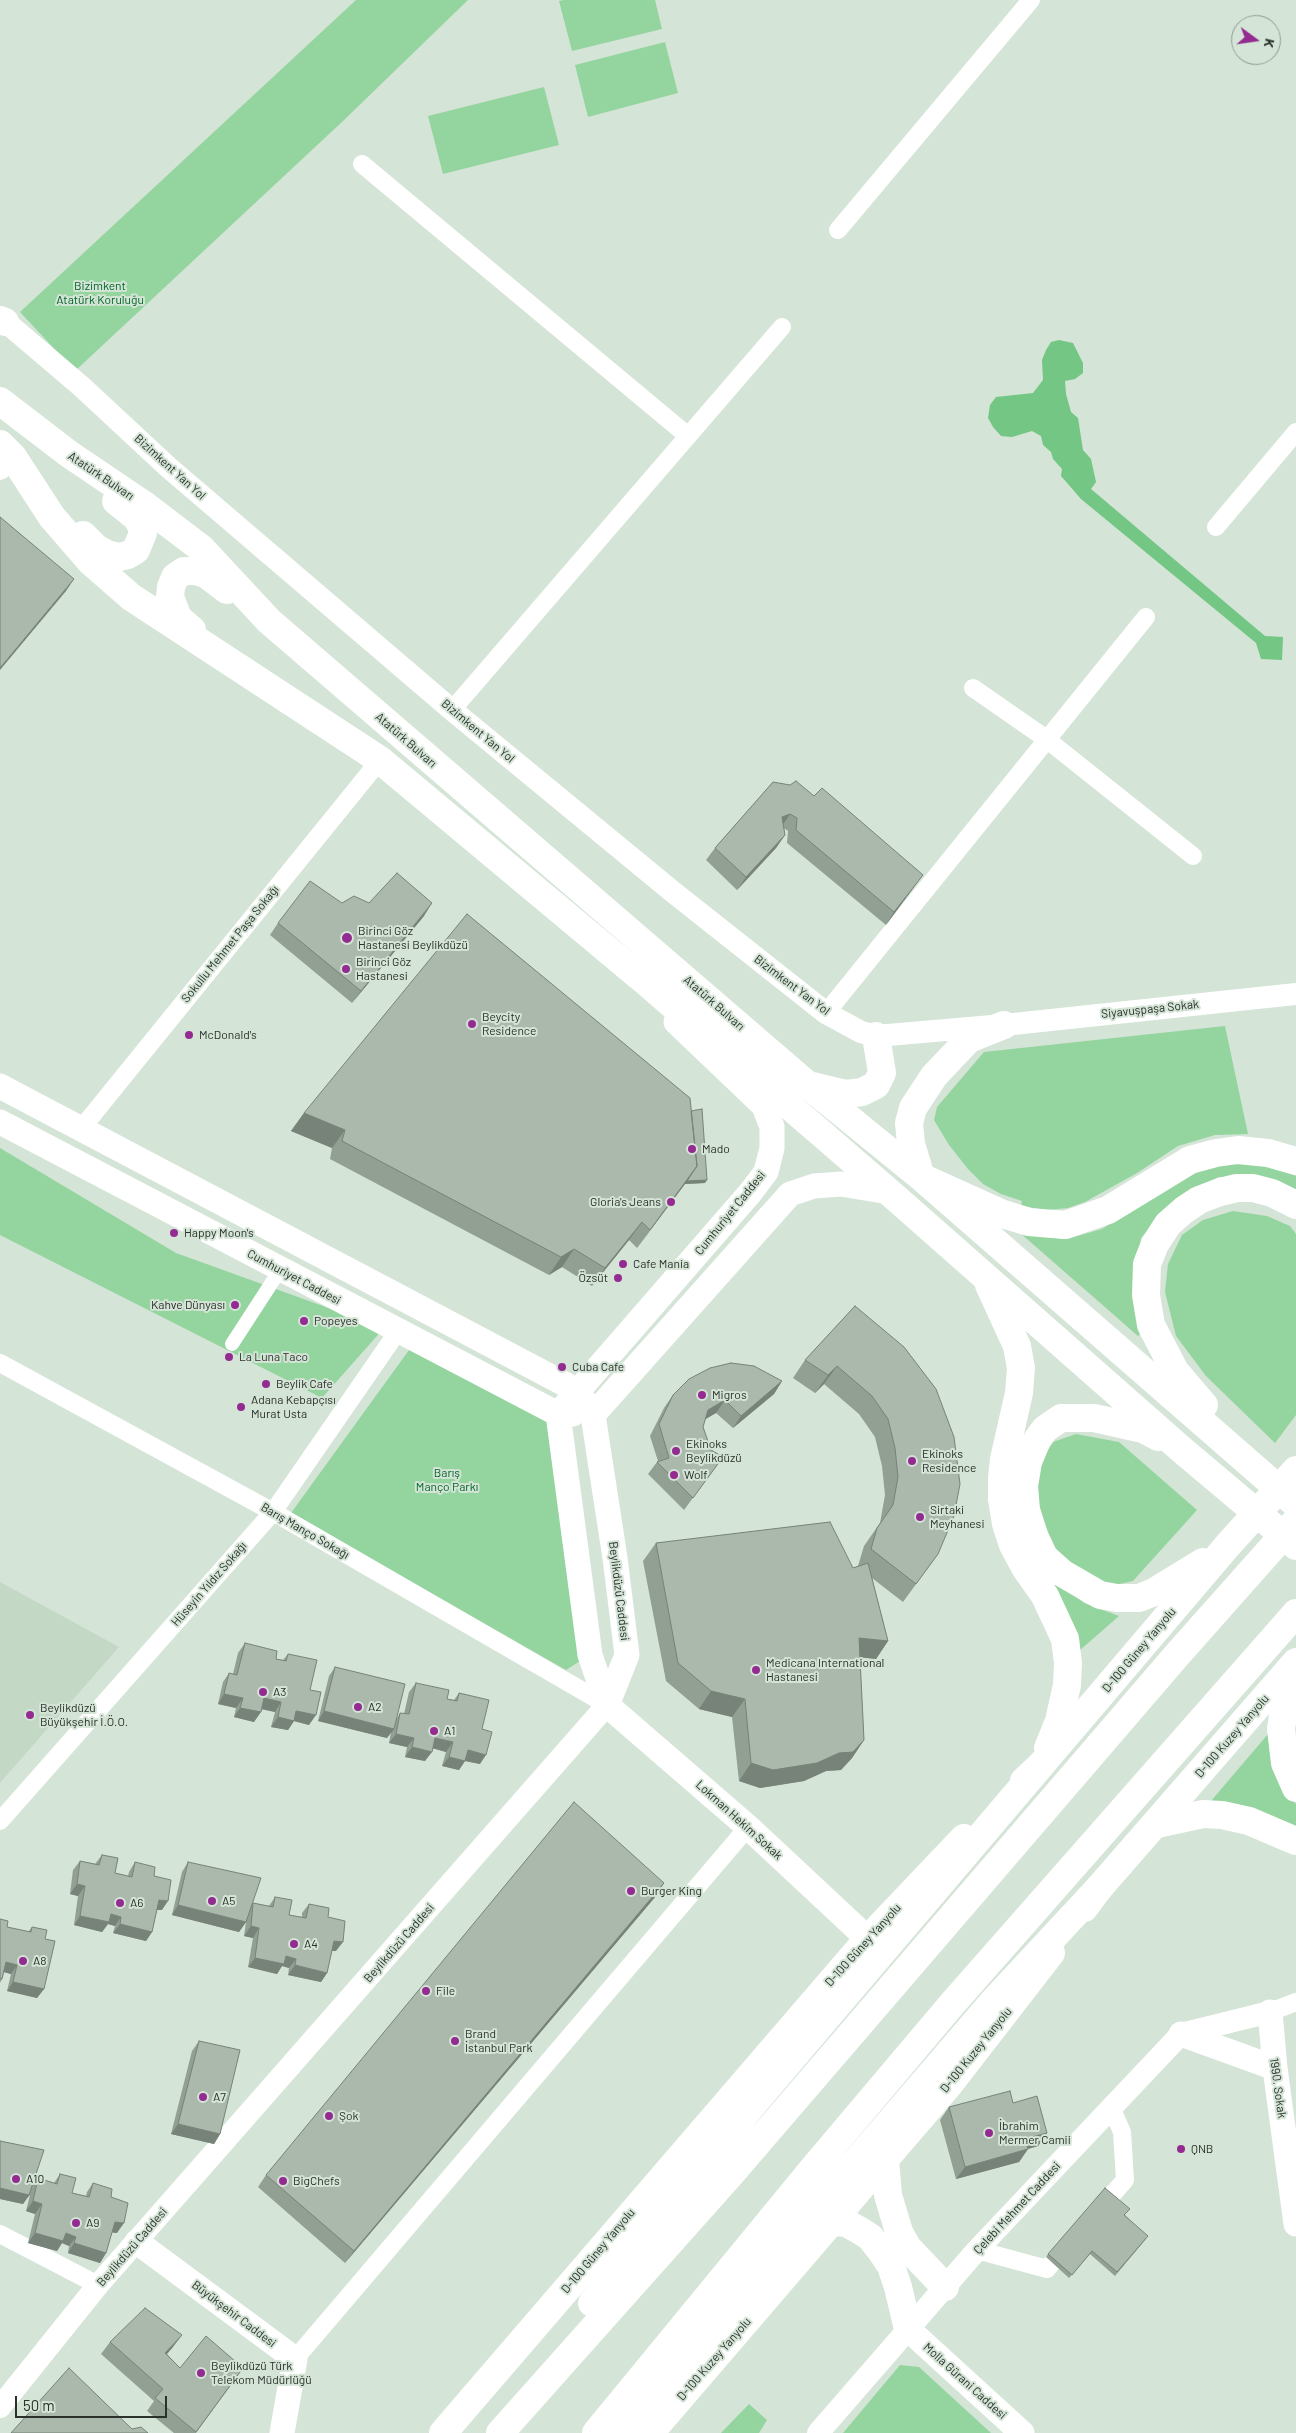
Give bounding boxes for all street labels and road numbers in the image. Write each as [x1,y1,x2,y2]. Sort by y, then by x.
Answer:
street label: Bizimkent Yan Yol [131,431,209,503]
street label: Atatürk Bulvarı [65,449,137,503]
street label: Bizimkent Yan Yol [439,696,517,766]
street label: Atatürk Bulvarı [372,710,440,770]
street label: Sokullu Mehmet Paşa Sokağı [178,882,282,1006]
street label: Bizimkent Yan Yol [751,952,833,1018]
street label: Atatürk Bulvarı [680,973,748,1033]
street label: Siyavuşpaşa Sokak [1100,997,1200,1021]
street label: Cumhuriyet Caddesi [692,1168,768,1258]
street label: Cumhuriyet Caddesi [245,1246,343,1308]
street label: Barış Manço Sokağı [258,1500,352,1562]
street label: Hüseyin Yıldız Sokağı [168,1539,250,1629]
street label: Beylikdüzü Caddesi [606,1541,632,1641]
street label: D-100 Güney Yanyolu [1099,1605,1179,1695]
street label: D-100 Kuzey Yanyolu [1192,1692,1272,1780]
street label: Lokman Hekim Sokak [693,1777,785,1863]
street label: Beylikdüzü Caddesi [361,1901,437,1985]
street label: D-100 Güney Yanyolu [822,1901,904,1989]
street label: D-100 Kuzey Yanyolu [937,2005,1015,2095]
street label: 1990. Sokak [1267,2057,1289,2119]
street label: Çelebi Mehmet Caddesi [971,2159,1063,2257]
street label: Beylikdüzü Caddesi [94,2205,170,2289]
street label: D-100 Güney Yanyolu [558,2206,638,2296]
street label: Büyükşehir Caddesi [189,2278,279,2350]
street label: D-100 Kuzey Yanyolu [674,2315,754,2403]
street label: Molla Gürani Caddesi [920,2340,1010,2422]

